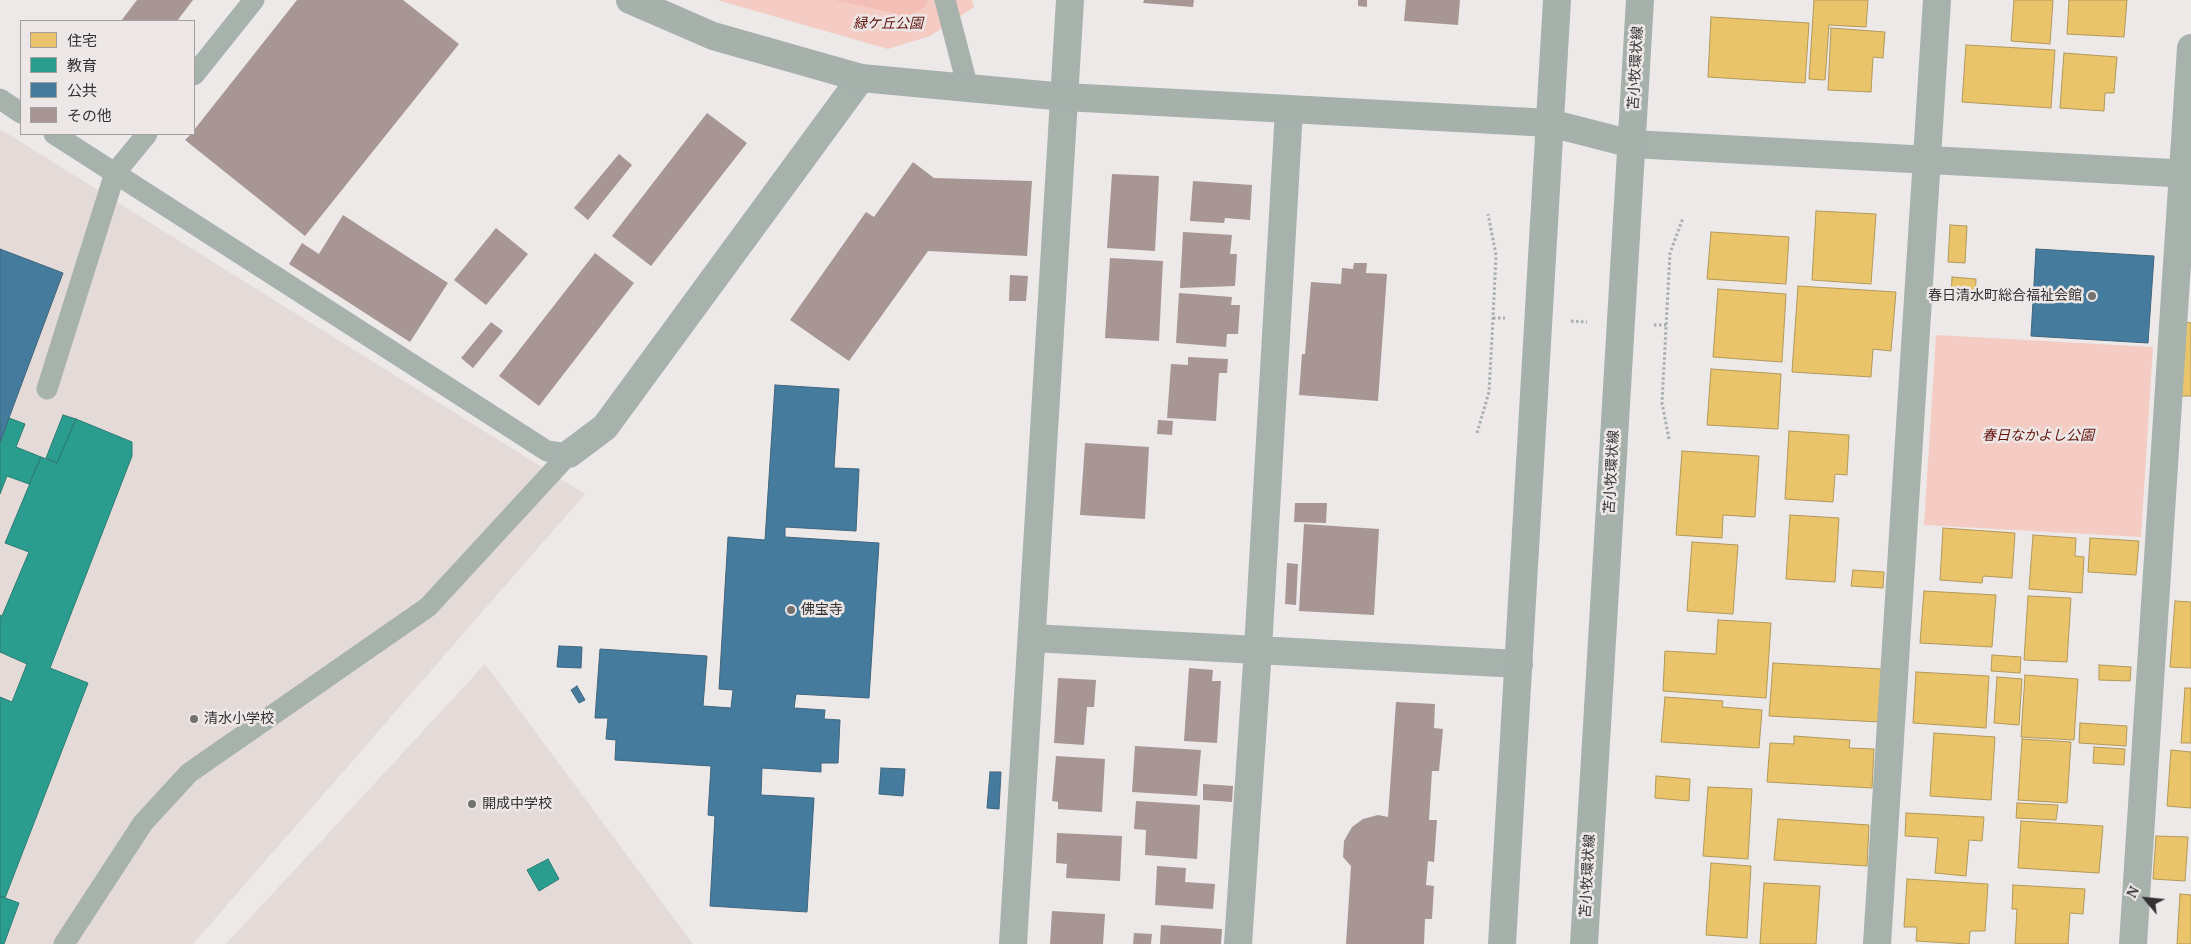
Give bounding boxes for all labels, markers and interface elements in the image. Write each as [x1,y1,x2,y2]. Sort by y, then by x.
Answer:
park label: 緑ケ丘公園 [853,16,923,32]
legend [20,20,195,135]
street label: 苫小牧環状線 [1625,26,1647,110]
text: 住宅 [67,30,97,50]
text: 教育 [67,55,97,75]
text: 公共 [67,80,97,100]
text: その他 [67,105,112,125]
place label: 春日清水町総合福祉会館 [1928,288,2082,304]
marker: 春日清水町総合福祉会館 [2086,290,2098,302]
park label: 春日なかよし公園 [1982,428,2094,444]
street label: 苫小牧環状線 [1601,430,1623,514]
place label: 佛宝寺 [801,602,843,618]
marker: 佛宝寺 [785,604,797,616]
place label: 清水小学校 [204,711,274,727]
marker: 清水小学校 [188,713,200,725]
place label: 開成中学校 [482,796,552,812]
marker: 開成中学校 [466,798,478,810]
street label: 苫小牧環状線 [1577,834,1599,918]
north arrow [2121,874,2171,924]
text: N [2121,883,2143,901]

